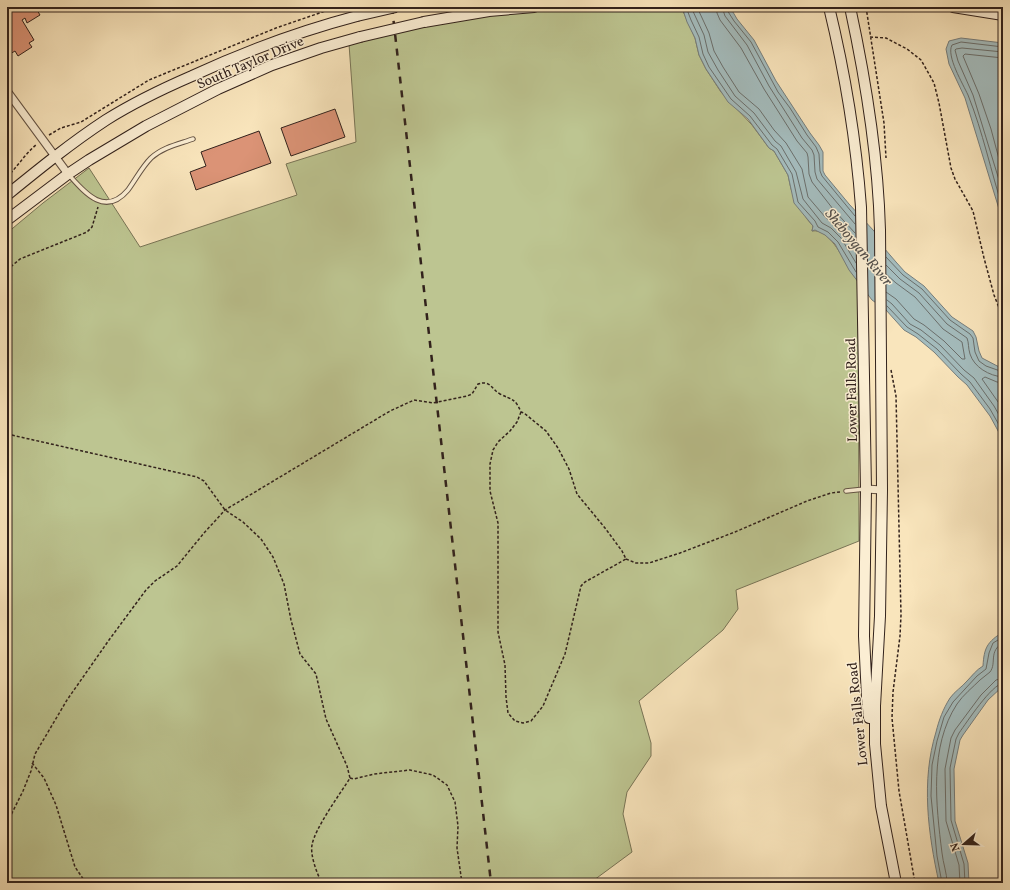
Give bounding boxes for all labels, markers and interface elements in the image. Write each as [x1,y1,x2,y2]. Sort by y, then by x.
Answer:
street label: South Taylor Drive [194,32,307,95]
water label: Sheboygan River [819,205,897,292]
street label: Lower Falls Road [842,338,863,442]
street label: Lower Falls Road [844,661,873,767]
north arrow [944,824,984,864]
text: N [948,841,964,853]

